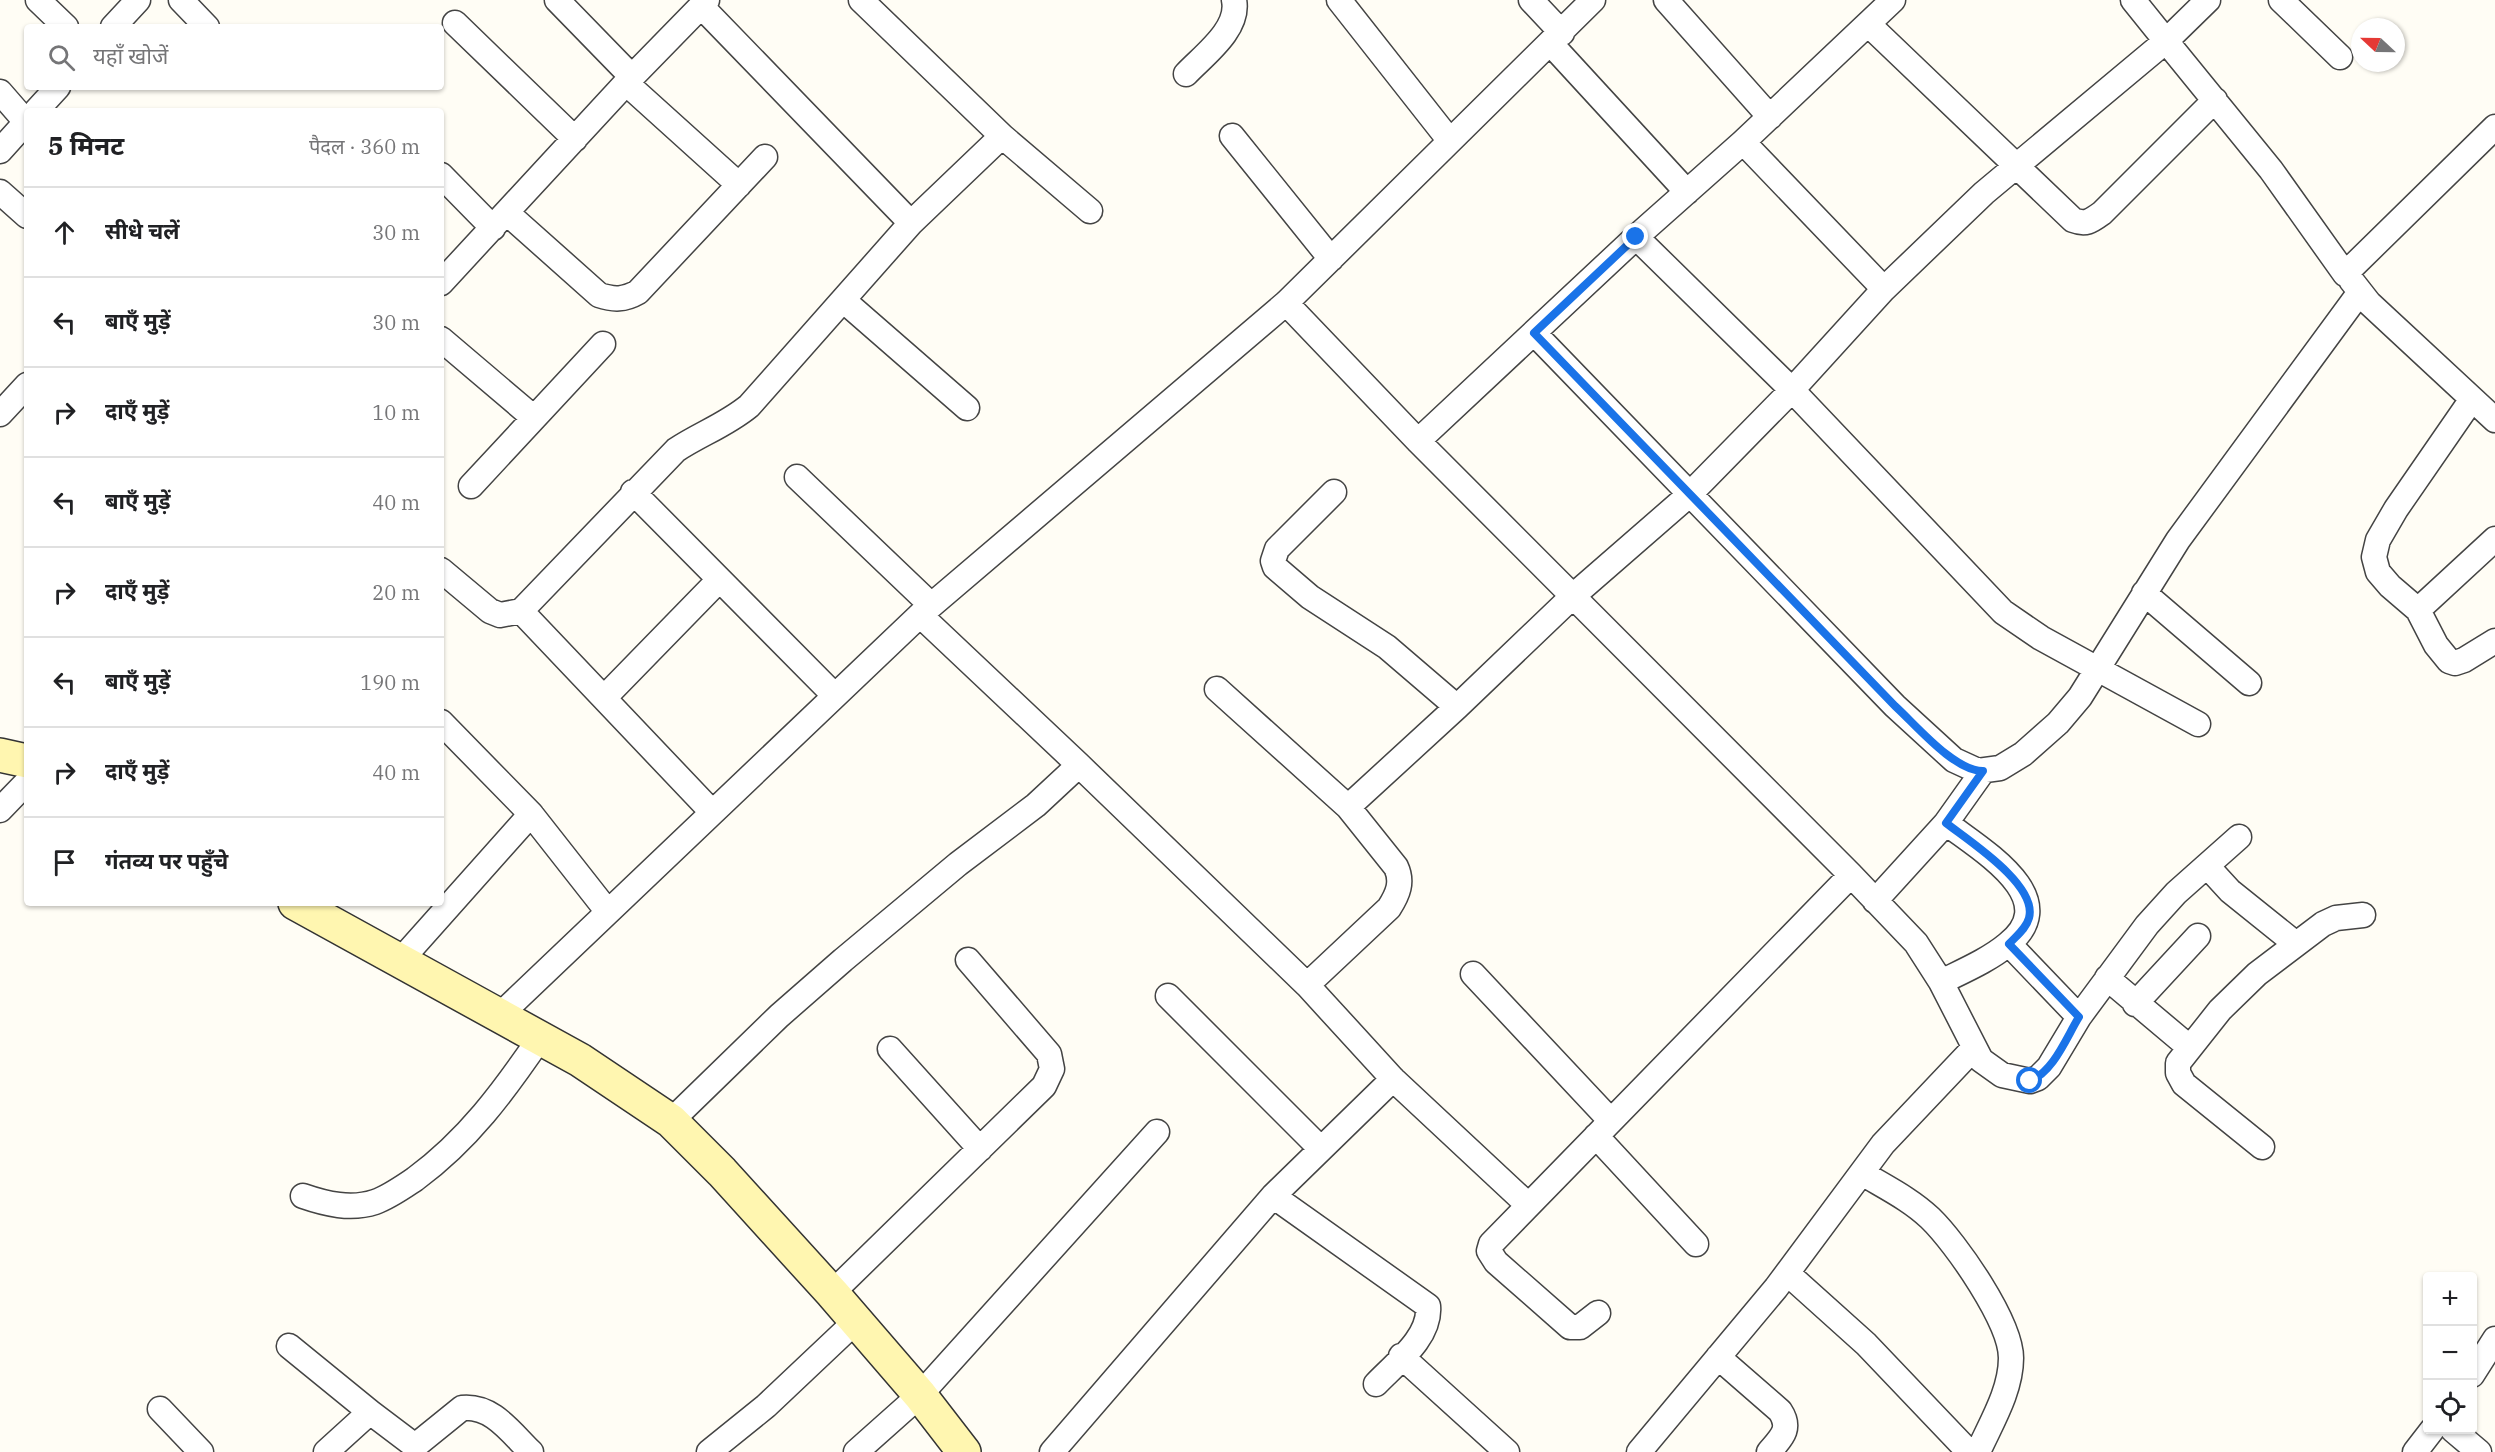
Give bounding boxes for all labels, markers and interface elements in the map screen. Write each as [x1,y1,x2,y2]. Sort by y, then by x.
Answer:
north arrow [2351,18,2405,72]
search box [24,24,444,90]
icon: search [45,41,78,74]
text: यहाँ खोजें [93,41,168,70]
text: 5 मिनट [48,128,124,162]
text: पैदल · 360 m [309,133,420,160]
icon: ahead [48,216,81,249]
text: सीधे चलें [105,216,179,245]
text: 30 m [372,219,420,246]
route end [1622,223,1648,249]
icon: left [48,306,81,339]
text: बाएँ मुड़ें [105,306,170,335]
text: 30 m [372,309,420,336]
icon: right [48,396,81,429]
text: दाएँ मुड़ें [105,396,169,425]
text: 10 m [372,399,420,426]
icon: left [48,486,81,519]
text: बाएँ मुड़ें [105,486,170,515]
text: 40 m [372,489,420,516]
icon: right [48,576,81,609]
text: दाएँ मुड़ें [105,576,169,605]
text: 20 m [372,579,420,606]
icon: left [48,666,81,699]
text: बाएँ मुड़ें [105,666,170,695]
text: 190 m [360,669,420,696]
icon: right [48,756,81,789]
text: दाएँ मुड़ें [105,756,169,785]
text: 40 m [372,759,420,786]
icon: arrive [48,846,81,879]
text: गंतव्य पर पहुँचे [105,846,228,875]
route start [2016,1067,2042,1093]
map controls [2423,1272,2477,1434]
button: + [2423,1272,2477,1326]
button: − [2423,1326,2477,1380]
button: locate [2423,1380,2477,1434]

